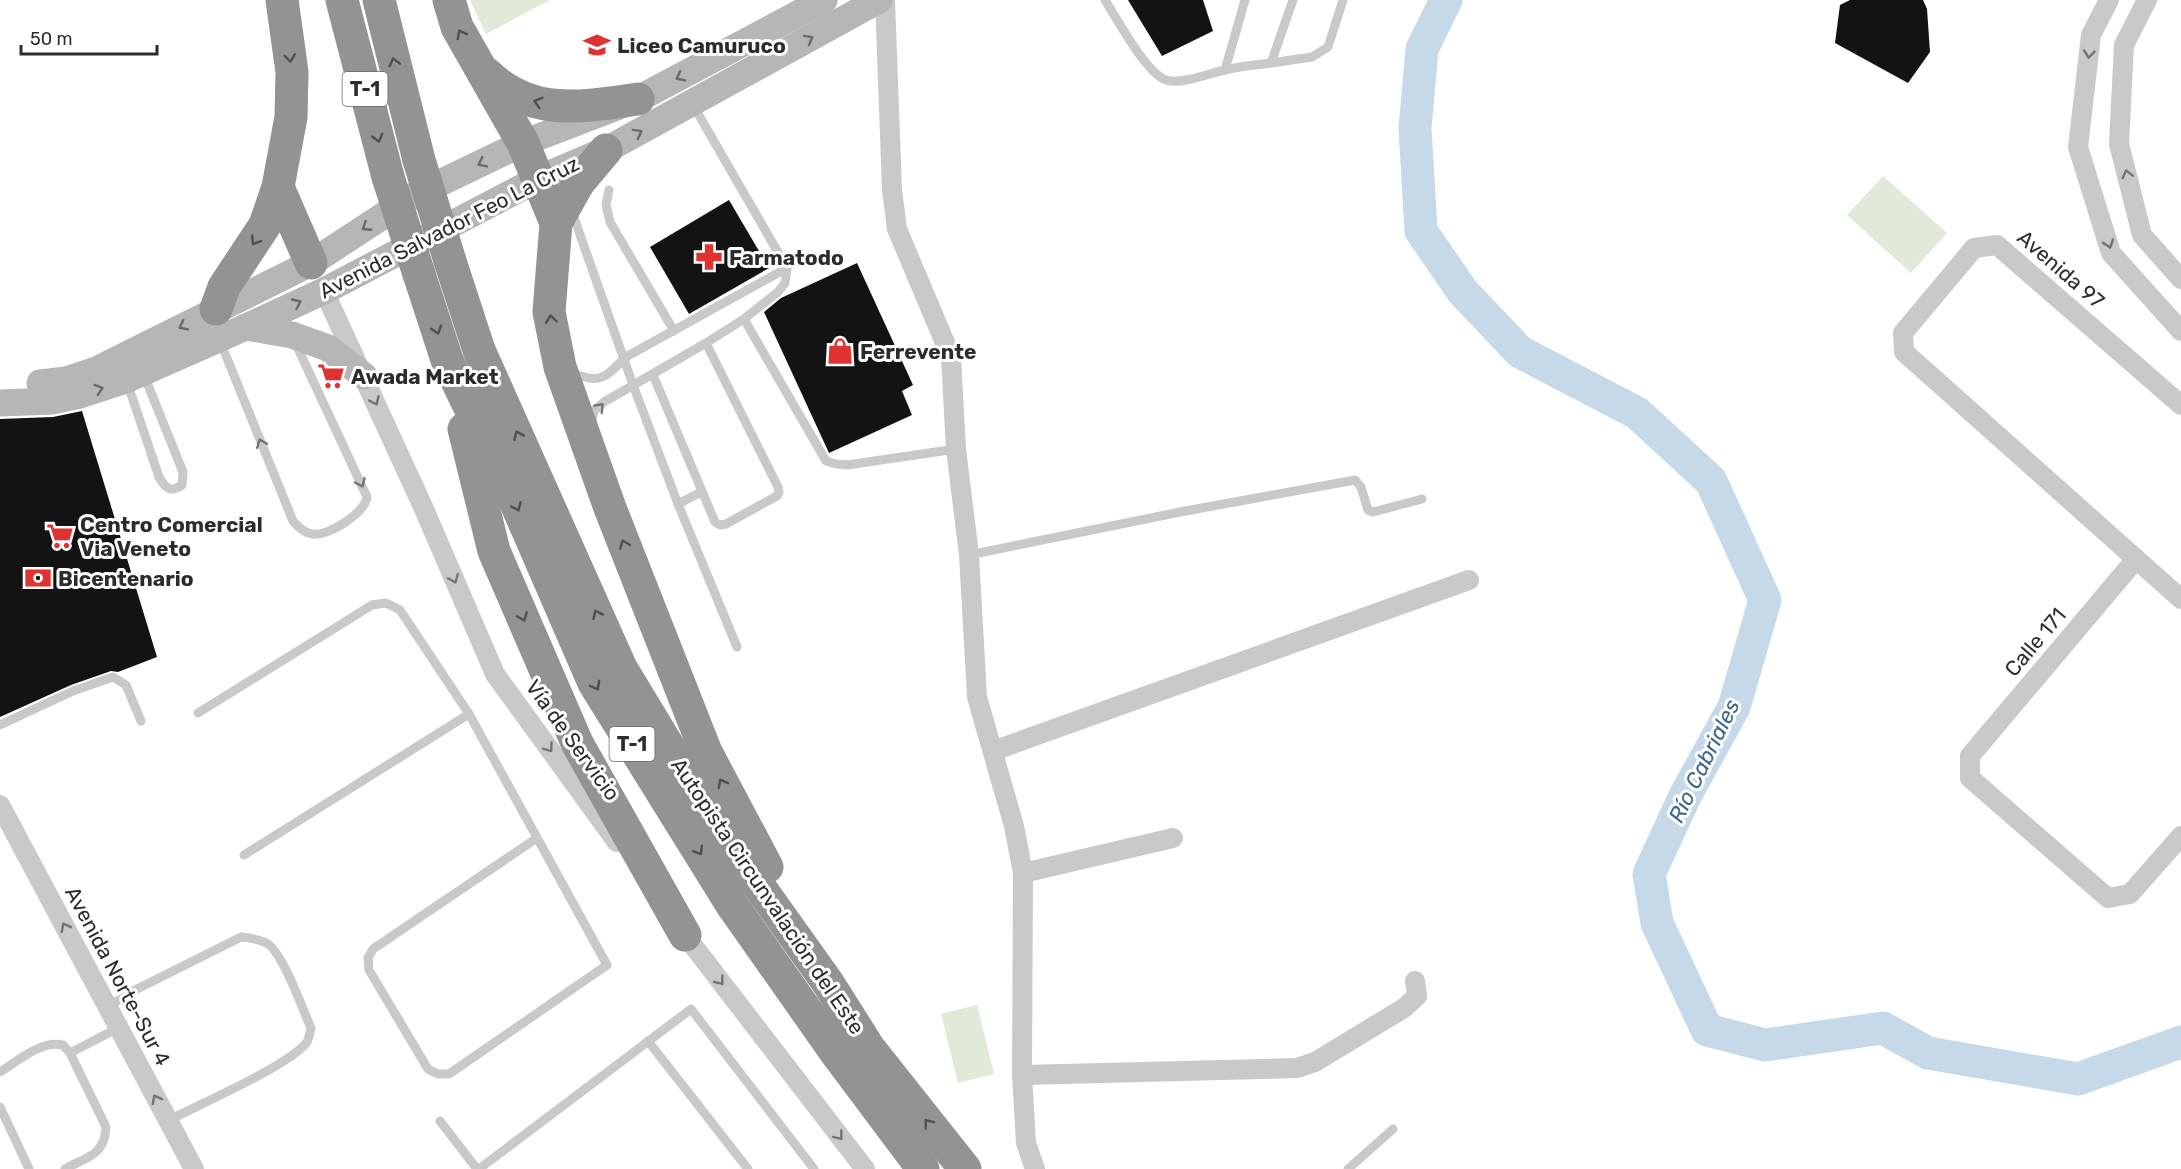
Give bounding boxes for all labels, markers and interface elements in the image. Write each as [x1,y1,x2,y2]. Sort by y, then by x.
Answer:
scale bar [21,18,158,56]
text: 50 m [30,28,73,50]
one-way arrow [457,29,468,40]
school or university icon: Liceo Camuruco [582,30,612,60]
place label: Liceo Camuruco [617,33,786,58]
one-way arrow [803,35,813,46]
one-way arrow [2083,49,2095,59]
one-way arrow [284,53,296,63]
one-way arrow [389,57,402,67]
one-way arrow [676,70,686,81]
road number: T-1 [342,72,388,106]
one-way arrow [534,97,544,109]
one-way arrow [632,129,642,140]
one-way arrow [370,133,383,143]
street label: Avenida Salvador Feo La Cruz [315,150,583,304]
one-way arrow [478,156,489,168]
one-way arrow [2121,170,2134,180]
one-way arrow [362,219,372,231]
street label: Avenida 97 [2013,225,2110,314]
one-way arrow [252,234,263,245]
one-way arrow [2101,238,2114,249]
pharmacy icon: Farmatodo [694,242,724,272]
place label: Farmatodo [729,245,844,270]
one-way arrow [291,299,302,311]
one-way arrow [546,315,558,324]
one-way arrow [179,319,189,330]
one-way arrow [430,324,442,335]
shop icon: Ferrevente [825,336,855,366]
place label: Ferrevente [860,339,977,364]
supermarket icon: Awada Market [316,361,346,391]
place label: Awada Market [351,364,499,389]
one-way arrow [93,384,104,397]
one-way arrow [368,395,380,406]
one-way arrow [593,404,604,414]
one-way arrow [513,431,525,442]
one-way arrow [256,438,268,449]
one-way arrow [353,477,365,488]
one-way arrow [510,501,522,512]
place label: Centro Comercial Via Veneto [80,512,263,561]
supermarket icon: Centro Comercial Via Veneto [45,521,75,551]
one-way arrow [619,539,631,550]
bank icon: Bicentenario [23,563,53,593]
place label: Bicentenario [58,566,194,591]
one-way arrow [447,573,459,584]
street label: Calle 171 [1999,603,2071,681]
one-way arrow [592,609,604,620]
one-way arrow [516,611,528,622]
street label: Vía de Servicio [521,675,625,805]
one-way arrow [589,680,600,690]
water label: Río Cabriales [1663,695,1745,827]
road number: T-1 [610,727,654,761]
one-way arrow [542,742,553,753]
street label: Autopista Circunvalación del Este [666,753,870,1039]
one-way arrow [718,778,729,789]
one-way arrow [691,845,702,856]
street label: Avenida Norte-Sur 4 [60,882,176,1070]
one-way arrow [60,922,72,933]
one-way arrow [713,975,724,986]
one-way arrow [152,1095,163,1105]
one-way arrow [925,1119,936,1130]
one-way arrow [832,1129,843,1140]

